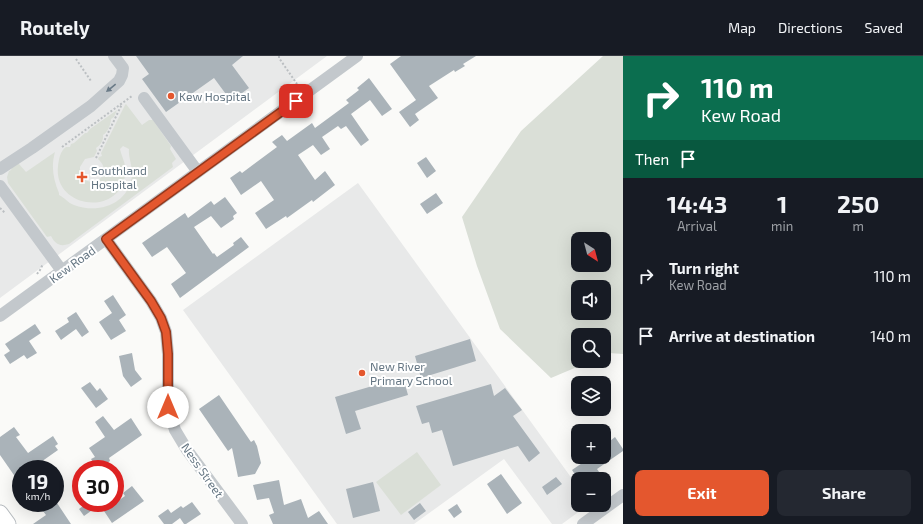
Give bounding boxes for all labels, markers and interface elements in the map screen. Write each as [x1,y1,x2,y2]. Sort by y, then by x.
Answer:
text: Routely [20,16,90,39]
text: Map [728,19,756,36]
text: Directions [778,19,843,36]
text: Saved [865,19,903,36]
text: 110 m [701,70,774,104]
icon: right [635,72,687,124]
one-way arrow [106,84,117,92]
pin [279,84,313,118]
place label: Kew Hospital [179,89,251,103]
icon: arrive [285,90,307,112]
marker: Kew Hospital [166,91,176,101]
text: Kew Road [701,104,781,126]
icon: arrive [677,148,699,170]
text: Then [635,150,669,168]
place label: Southland Hospital [91,163,147,191]
marker: Southland Hospital [76,171,88,183]
text: 14:43 [667,189,727,218]
text: 1 [777,189,787,218]
text: 250 [837,189,879,218]
text: Arrival [677,218,717,234]
text: min [771,218,793,234]
text: m [852,218,864,234]
north arrow [571,232,611,272]
map controls [571,232,611,512]
street label: Kew Road [46,243,98,285]
text: Turn right [669,259,739,277]
icon: right [635,265,657,287]
text: 110 m [874,267,911,285]
text: Kew Road [669,277,727,293]
button: sound [571,280,611,320]
icon: arrive [635,325,657,347]
text: Arrive at destination [669,327,815,345]
text: 140 m [870,327,911,345]
button: search [571,328,611,368]
place label: New River Primary School [370,359,453,387]
marker: New River Primary School [357,368,367,378]
button: layers [571,376,611,416]
position arrow [147,386,189,428]
button: + [571,424,611,464]
street label: Ness Street [179,440,227,500]
speed limit sign: 30 [72,460,124,512]
text: 19 [28,469,48,493]
button: Exit [635,470,769,516]
button: Share [777,470,911,516]
button: − [571,472,611,512]
text: km/h [26,490,50,502]

